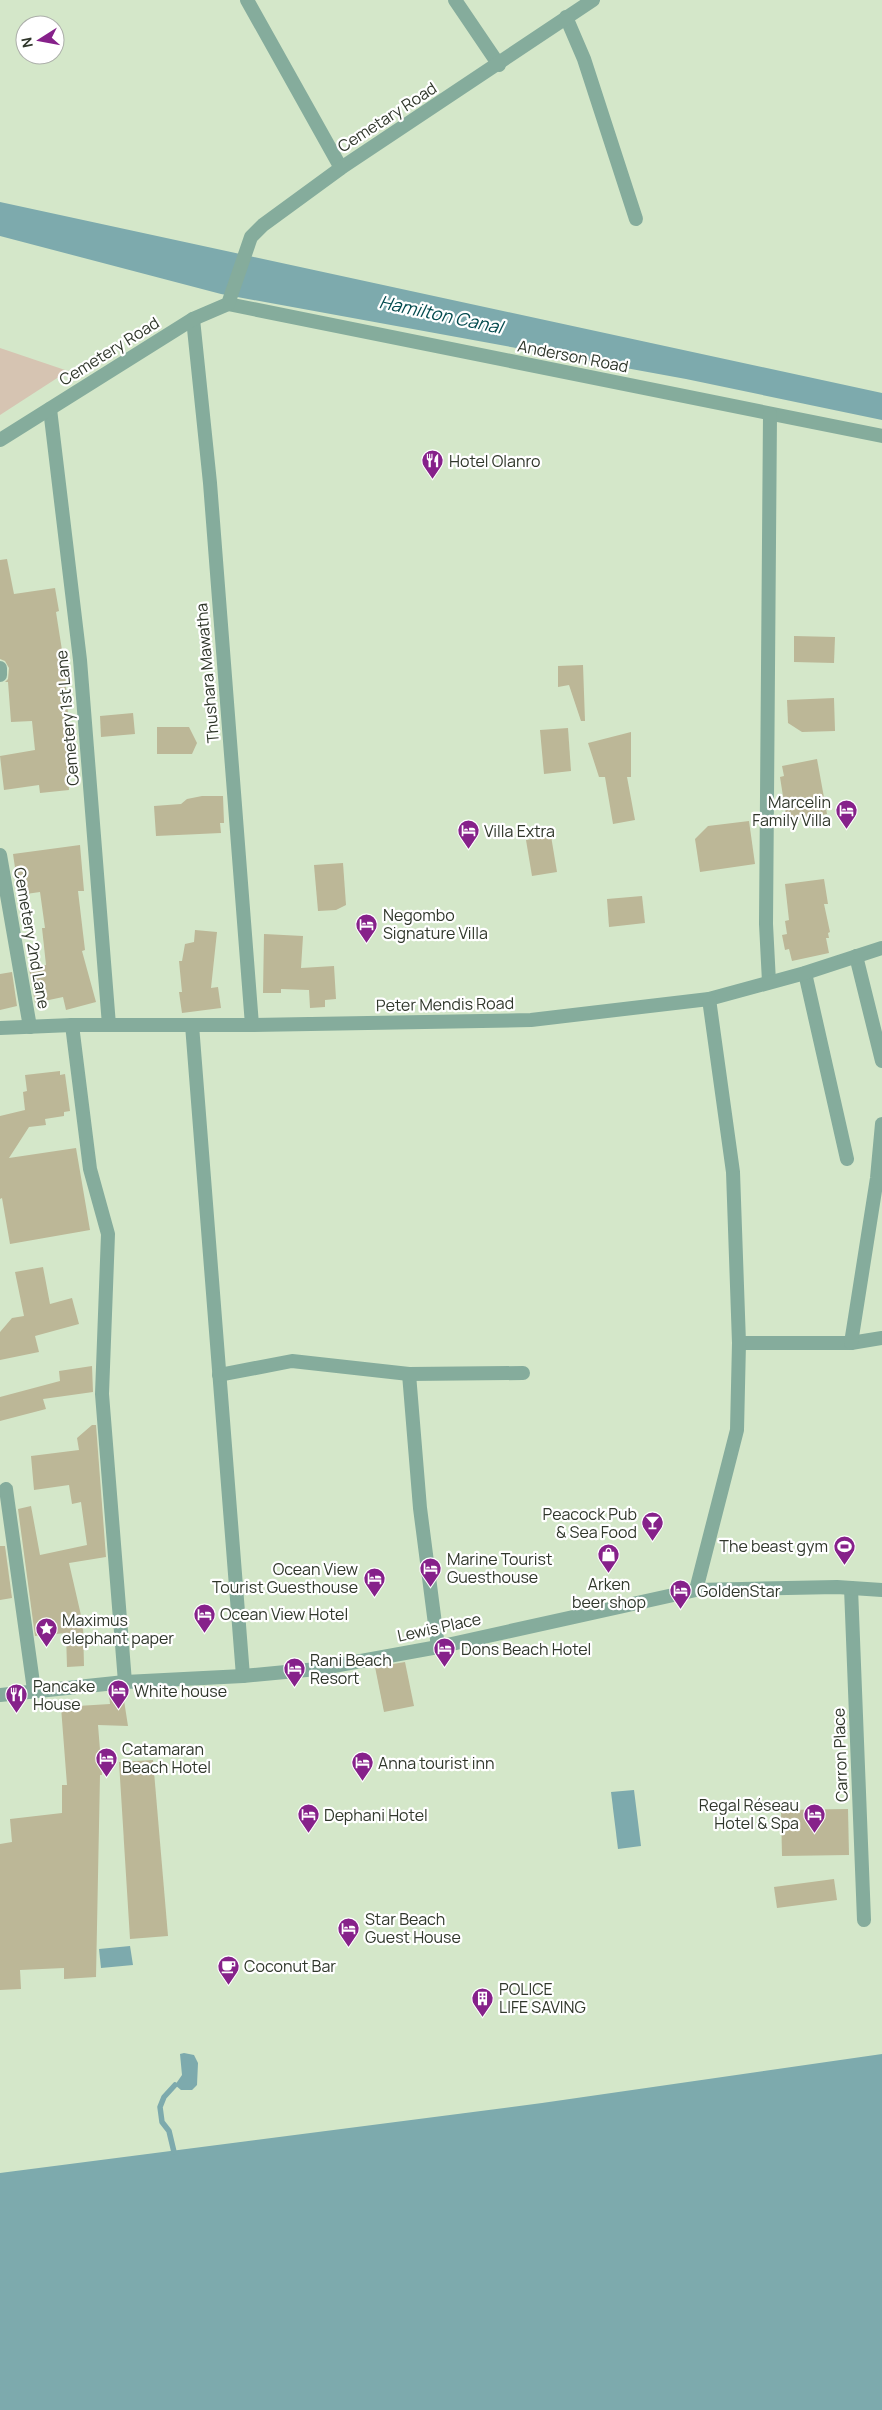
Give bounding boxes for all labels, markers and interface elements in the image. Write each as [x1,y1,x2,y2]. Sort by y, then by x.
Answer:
north arrow [15,15,65,65]
text: N [16,36,37,49]
street label: Cemetary Road [333,77,441,157]
water label: Hamilton Canal [377,289,508,339]
street label: Cemetery Road [55,311,163,391]
street label: Anderson Road [516,334,630,378]
restaurant icon: Hotel Olanro [421,449,445,480]
place label: Hotel Olanro [449,450,541,472]
street label: Thushara Mawatha [190,602,224,744]
street label: Cemetery 1st Lane [50,649,84,787]
place label: Marcelin Family Villa [752,791,831,831]
hotel icon: Marcelin Family Villa [835,799,859,830]
hotel icon: Villa Extra [456,819,480,850]
place label: Villa Extra [484,820,555,842]
street label: Cemetery 2nd Lane [9,866,55,1010]
place label: Negombo Signature Villa [383,904,488,944]
hotel icon: Negombo Signature Villa [355,912,379,943]
street label: Peter Mendis Road [376,992,514,1016]
place label: Peacock Pub & Sea Food [543,1503,637,1543]
bar icon: Peacock Pub & Sea Food [641,1511,665,1542]
sports icon: The beast gym [832,1534,856,1565]
place label: The beast gym [719,1535,828,1557]
shop icon: Arken beer shop [597,1543,621,1574]
place label: Marine Tourist Guesthouse [447,1548,552,1588]
hotel icon: Marine Tourist Guesthouse [419,1556,443,1587]
place label: Ocean View Tourist Guesthouse [212,1558,358,1598]
hotel icon: Ocean View Tourist Guesthouse [362,1566,386,1597]
place label: Arken beer shop [572,1573,646,1613]
hotel icon: GoldenStar [669,1579,693,1610]
place label: GoldenStar [697,1580,781,1602]
hotel icon: Ocean View Hotel [192,1602,216,1633]
place label: Ocean View Hotel [220,1603,348,1625]
street label: Lewis Place [395,1607,483,1647]
place label: Maximus elephant paper [62,1609,174,1649]
place icon: Maximus elephant paper [34,1617,58,1648]
hotel icon: Dons Beach Hotel [433,1637,457,1668]
place label: Dons Beach Hotel [461,1638,591,1660]
place label: Rani Beach Resort [310,1649,392,1689]
hotel icon: Rani Beach Resort [282,1657,306,1688]
place label: Pancake House [33,1675,95,1715]
hotel icon: White house [106,1679,130,1710]
place label: White house [134,1680,227,1702]
restaurant icon: Pancake House [5,1683,29,1714]
street label: Carron Place [827,1708,853,1802]
place label: Catamaran Beach Hotel [122,1738,211,1778]
hotel icon: Catamaran Beach Hotel [94,1746,118,1777]
hotel icon: Anna tourist inn [350,1751,374,1782]
place label: Anna tourist inn [378,1752,495,1774]
place label: Regal Réseau Hotel & Spa [699,1794,799,1834]
hotel icon: Regal Réseau Hotel & Spa [803,1802,827,1833]
hotel icon: Dephani Hotel [296,1803,320,1834]
place label: Dephani Hotel [324,1804,428,1826]
place label: Star Beach Guest House [365,1908,461,1948]
hotel icon: Star Beach Guest House [337,1916,361,1947]
cafe icon: Coconut Bar [216,1954,240,1985]
place label: Coconut Bar [244,1955,336,1977]
place label: POLICE LIFE SAVING [499,1978,586,2018]
building icon: POLICE LIFE SAVING [471,1986,495,2017]

